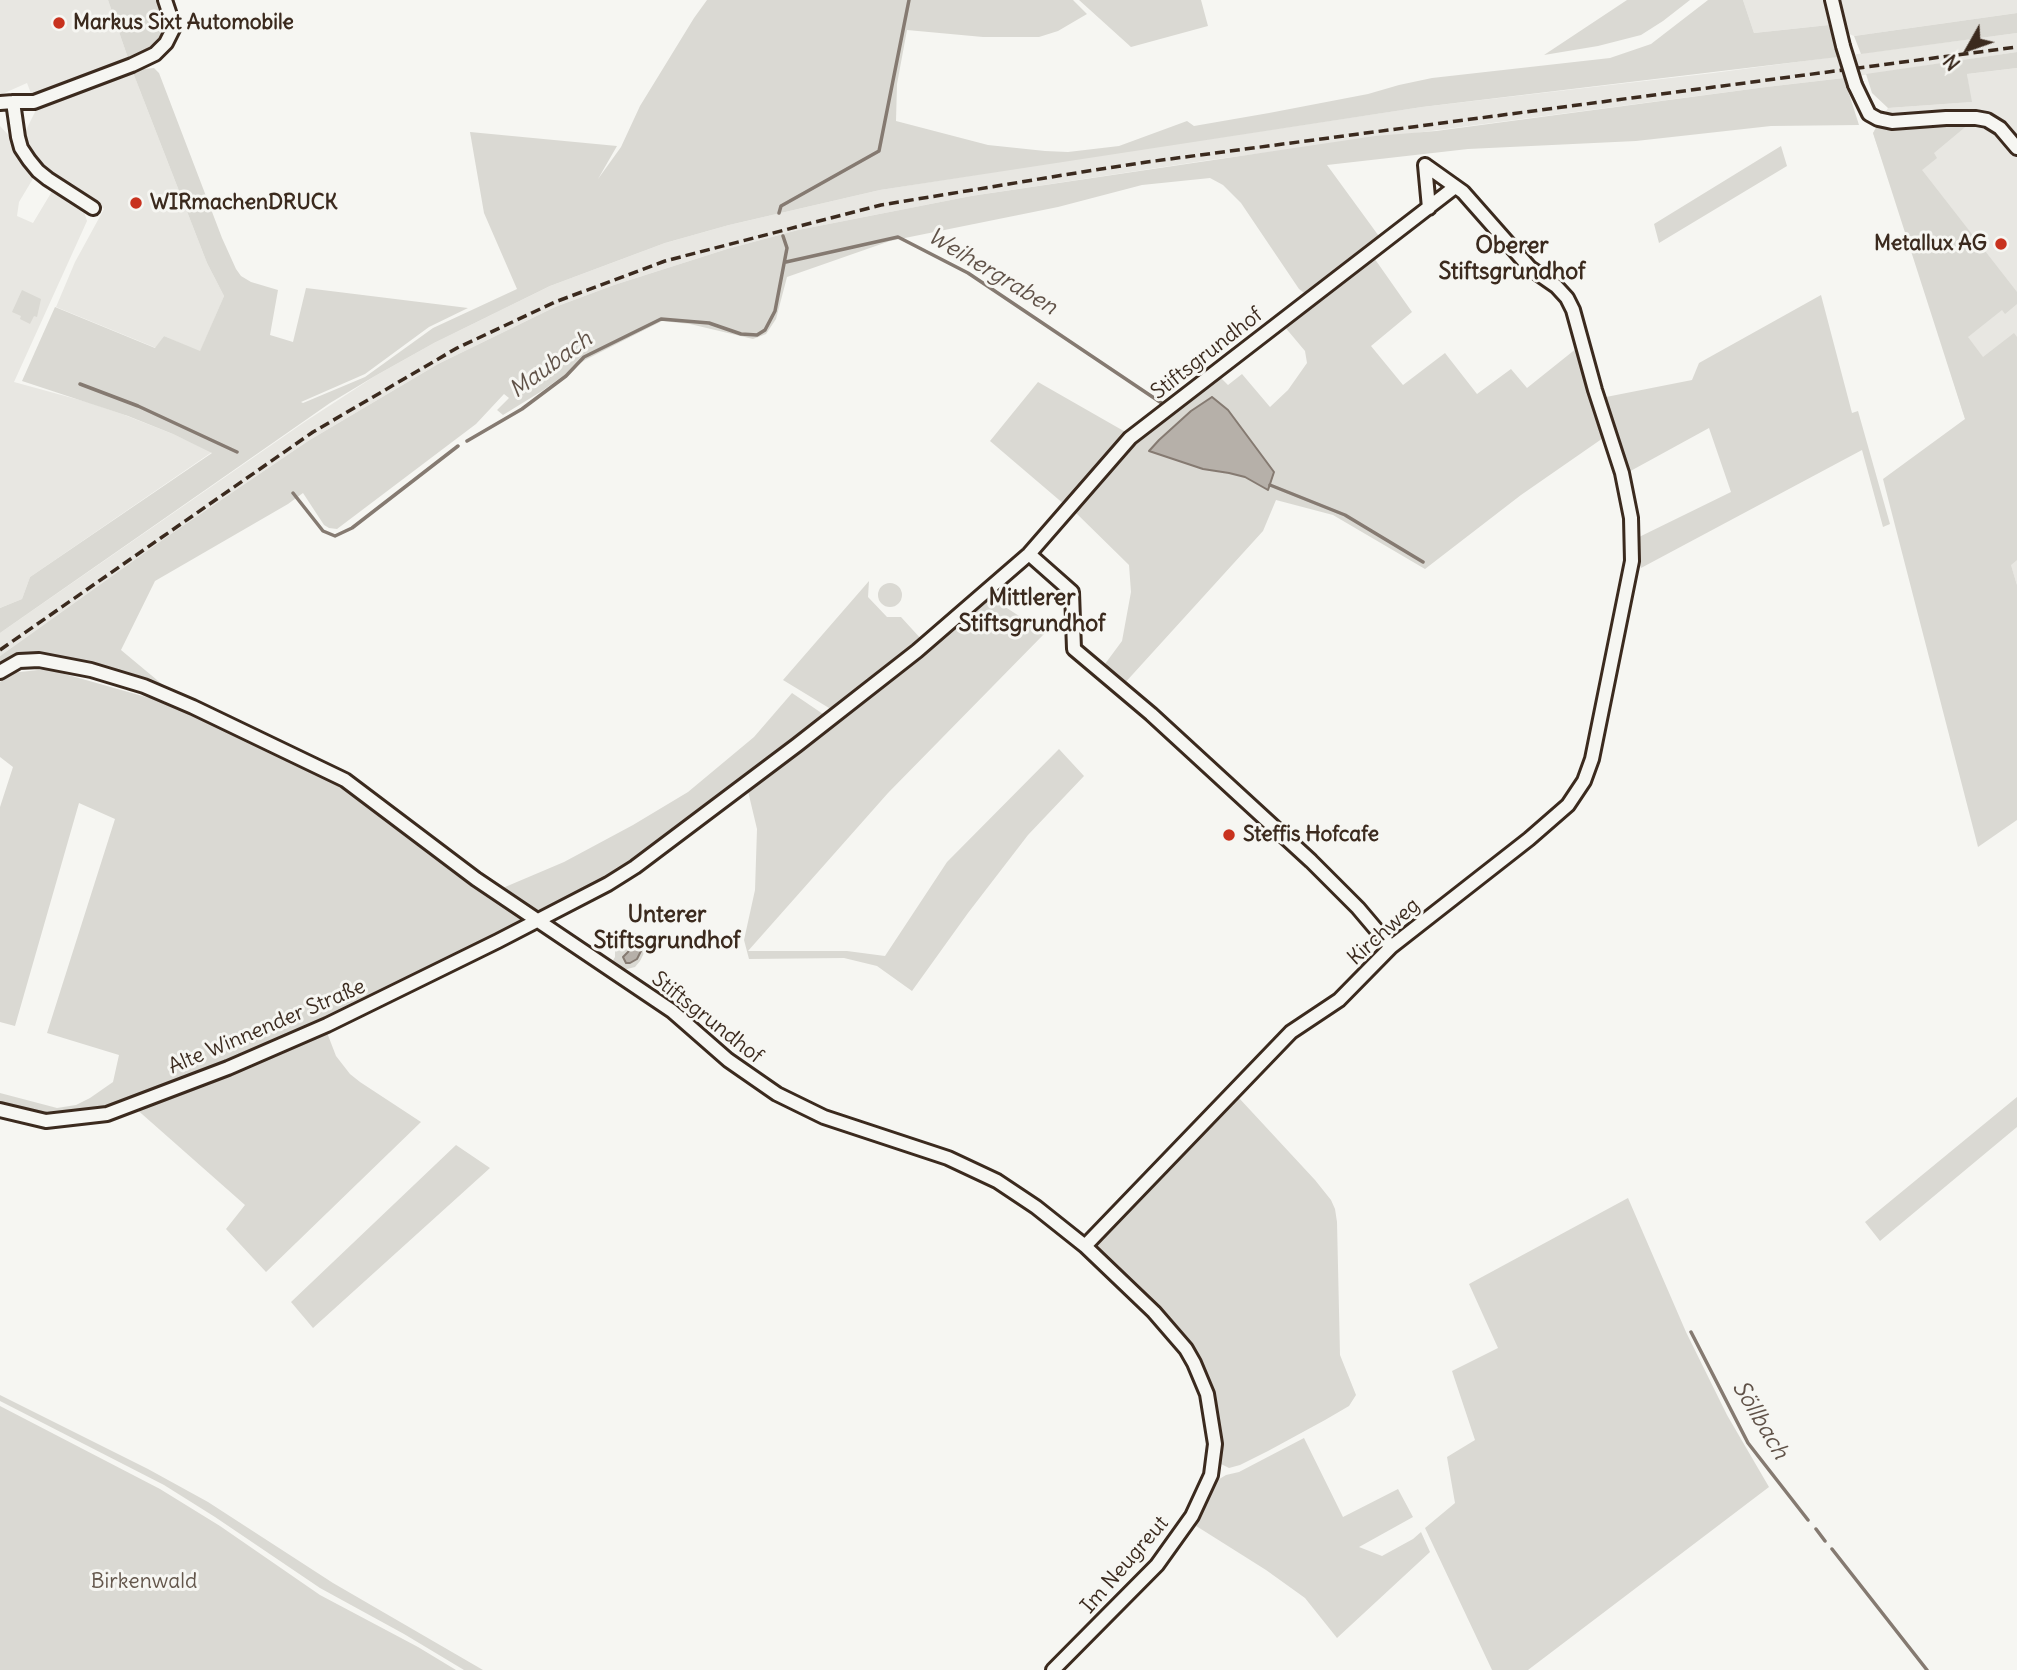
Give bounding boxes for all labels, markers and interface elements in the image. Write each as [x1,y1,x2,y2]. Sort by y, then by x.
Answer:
place label: Markus Sixt Automobile [73,10,294,36]
north arrow [1933,14,2003,84]
marker: Markus Sixt Automobile [51,15,67,31]
text: N [1939,50,1965,75]
place label: WIRmachenDRUCK [150,190,338,216]
marker: WIRmachenDRUCK [128,195,144,211]
water label: Weihergraben [922,223,1062,321]
place label: Metallux AG [1874,231,1987,257]
district label: Oberer Stiftsgrundhof [1438,232,1586,286]
marker: Metallux AG [1993,236,2009,252]
street label: Stiftsgrundhof [1146,303,1268,405]
water label: Maubach [504,326,598,404]
district label: Mittlerer Stiftsgrundhof [958,584,1106,638]
place label: Steffis Hofcafe [1243,822,1379,848]
marker: Steffis Hofcafe [1221,827,1237,843]
street label: Kirchweg [1343,893,1425,971]
district label: Unterer Stiftsgrundhof [593,901,741,955]
street label: Stiftsgrundhof [646,967,768,1069]
street label: Alte Winnender Straße [165,974,369,1080]
water label: Söllbach [1726,1376,1794,1464]
street label: Im Neugreut [1076,1511,1174,1619]
park label: Birkenwald [91,1569,197,1595]

